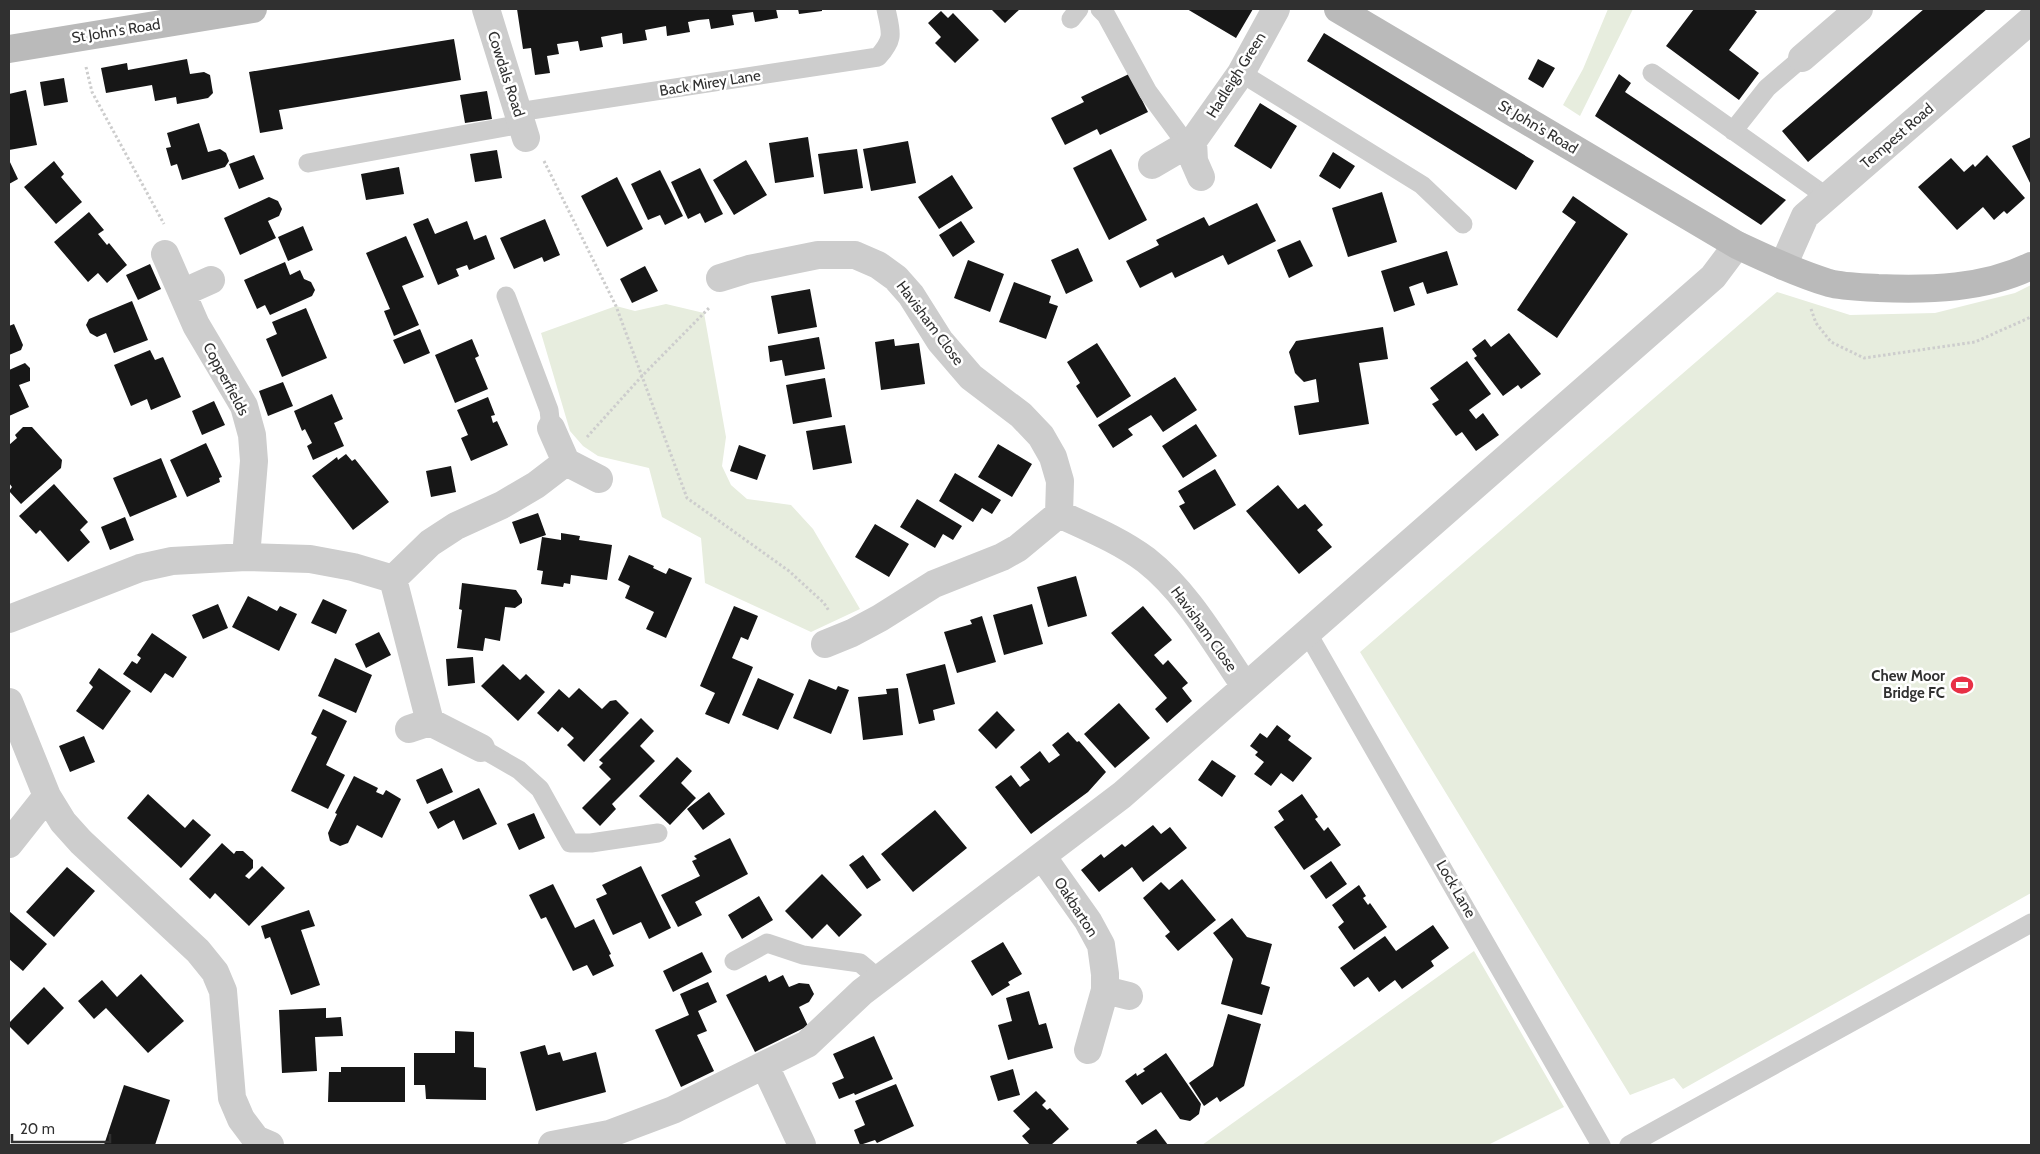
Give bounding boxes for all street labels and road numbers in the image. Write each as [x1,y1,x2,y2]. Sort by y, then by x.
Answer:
street label: St John's Road [70,15,162,47]
street label: Cowdals Road [484,29,528,119]
street label: Hadleigh Green [1203,29,1269,121]
street label: Back Mirey Lane [658,66,762,100]
street label: St John's Road [1495,96,1581,158]
street label: Tempest Road [1857,99,1937,173]
street label: Havisham Close [892,277,968,369]
street label: Copperfields [199,339,253,419]
street label: Havisham Close [1167,583,1241,675]
street label: Lock Lane [1432,857,1480,921]
street label: Oakbarton [1050,874,1102,940]

